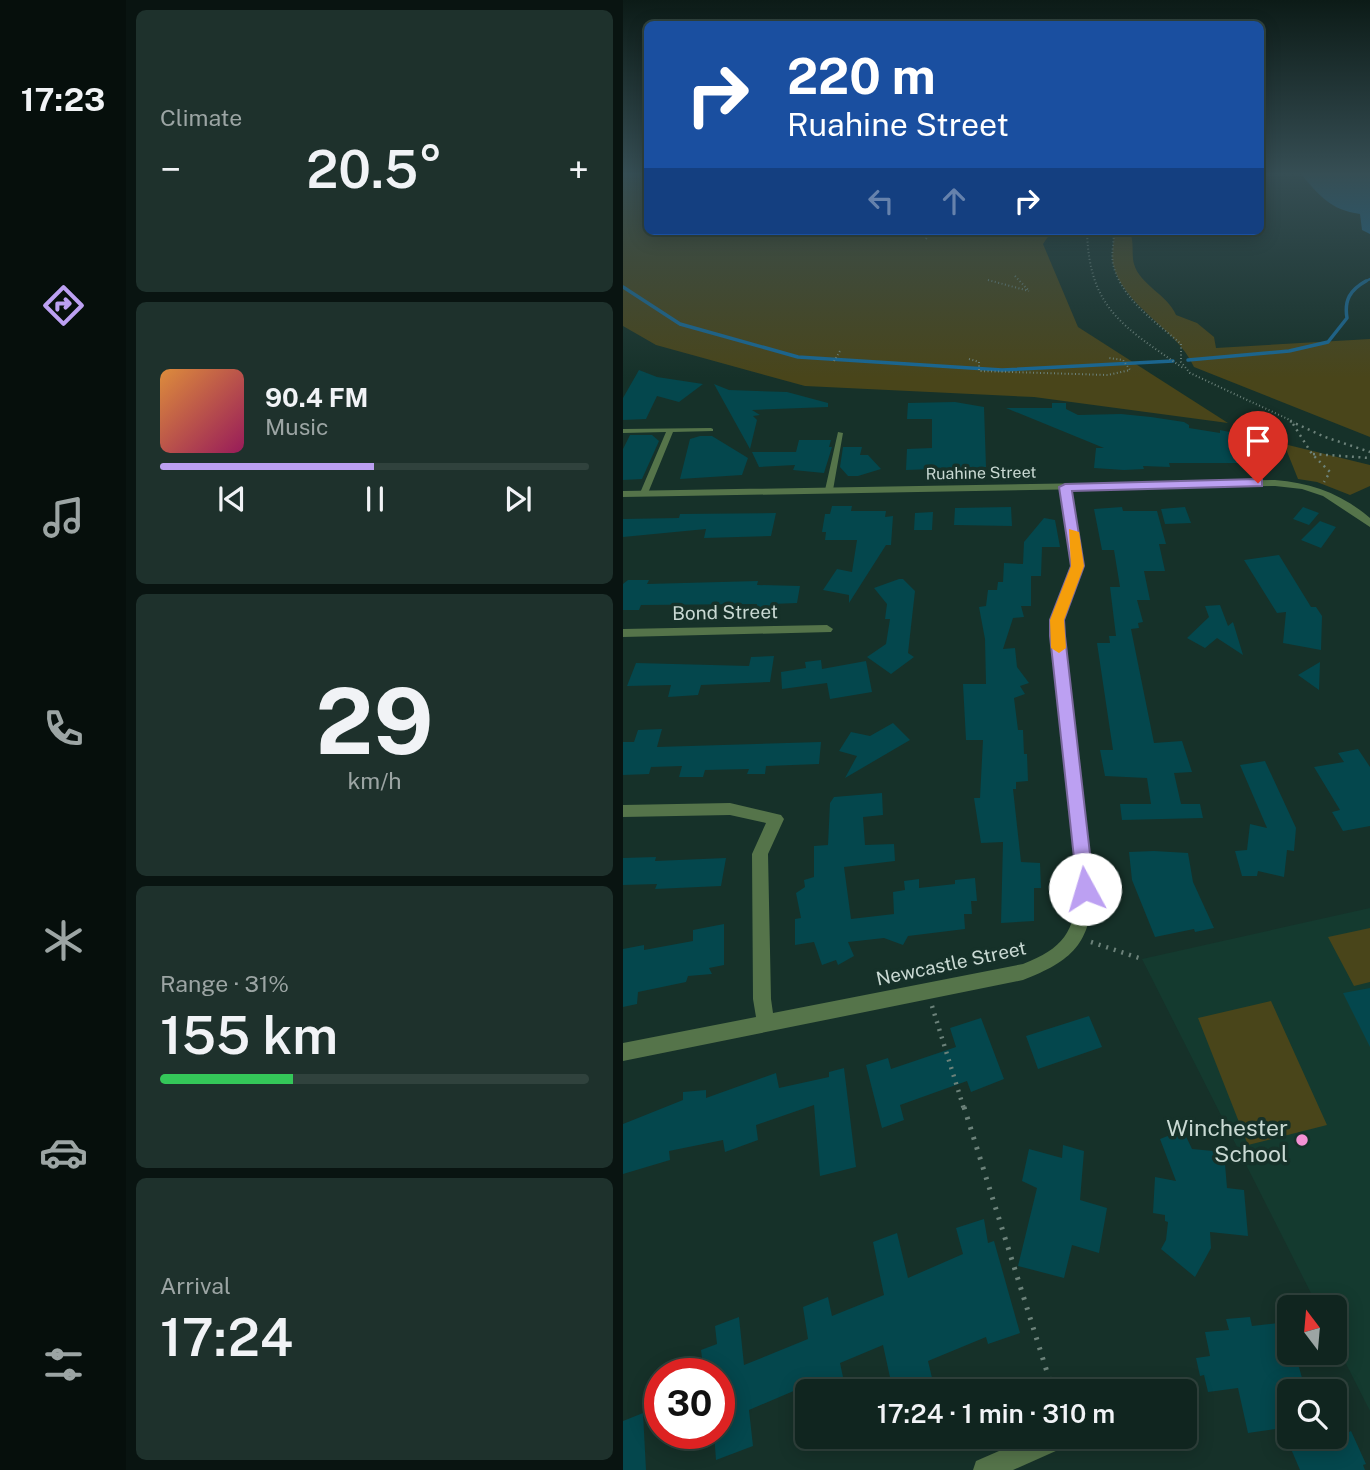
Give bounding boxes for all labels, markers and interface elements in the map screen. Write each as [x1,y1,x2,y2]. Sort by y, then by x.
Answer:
text: 220 m [787,47,936,105]
icon: right [672,49,763,140]
text: 17:23 [21,81,105,118]
text: Climate [160,104,242,131]
text: Ruahine Street [787,106,1009,143]
text: 20.5° [306,139,443,200]
text: − [160,147,181,192]
text: + [568,147,589,192]
icon: left [862,182,900,220]
icon: ahead [935,182,973,220]
icon: right [1008,182,1046,220]
icon: directions [39,281,88,330]
text: 90.4 FM [265,382,368,413]
pin [1228,411,1288,483]
text: Music [265,413,329,440]
icon: arrive [1239,422,1277,460]
street label: Ruahine Street [925,463,1037,483]
icon: previous [213,480,251,518]
icon: pause [356,480,394,518]
icon: next [499,480,537,518]
icon: music [39,493,88,542]
street label: Bond Street [672,600,778,624]
text: 29 [316,668,433,774]
icon: phone [39,704,88,753]
text: km/h [347,767,402,794]
position arrow [1048,852,1122,926]
icon: climate [39,916,88,965]
street label: Newcastle Street [874,936,1028,990]
text: Range · 31% [160,970,289,997]
text: 155 km [160,1005,338,1066]
place label: Winchester School [1166,1114,1288,1167]
icon: car [39,1128,88,1177]
marker: Winchester School [1294,1132,1310,1148]
text: Arrival [160,1272,231,1299]
north arrow [1277,1295,1347,1365]
map controls [1277,1295,1347,1449]
text: 17:24 [160,1307,293,1368]
icon: filters [39,1340,88,1389]
speed limit sign: 30 [644,1358,735,1449]
button: search [1277,1379,1347,1449]
text: 17:24 · 1 min · 310 m [877,1398,1115,1429]

